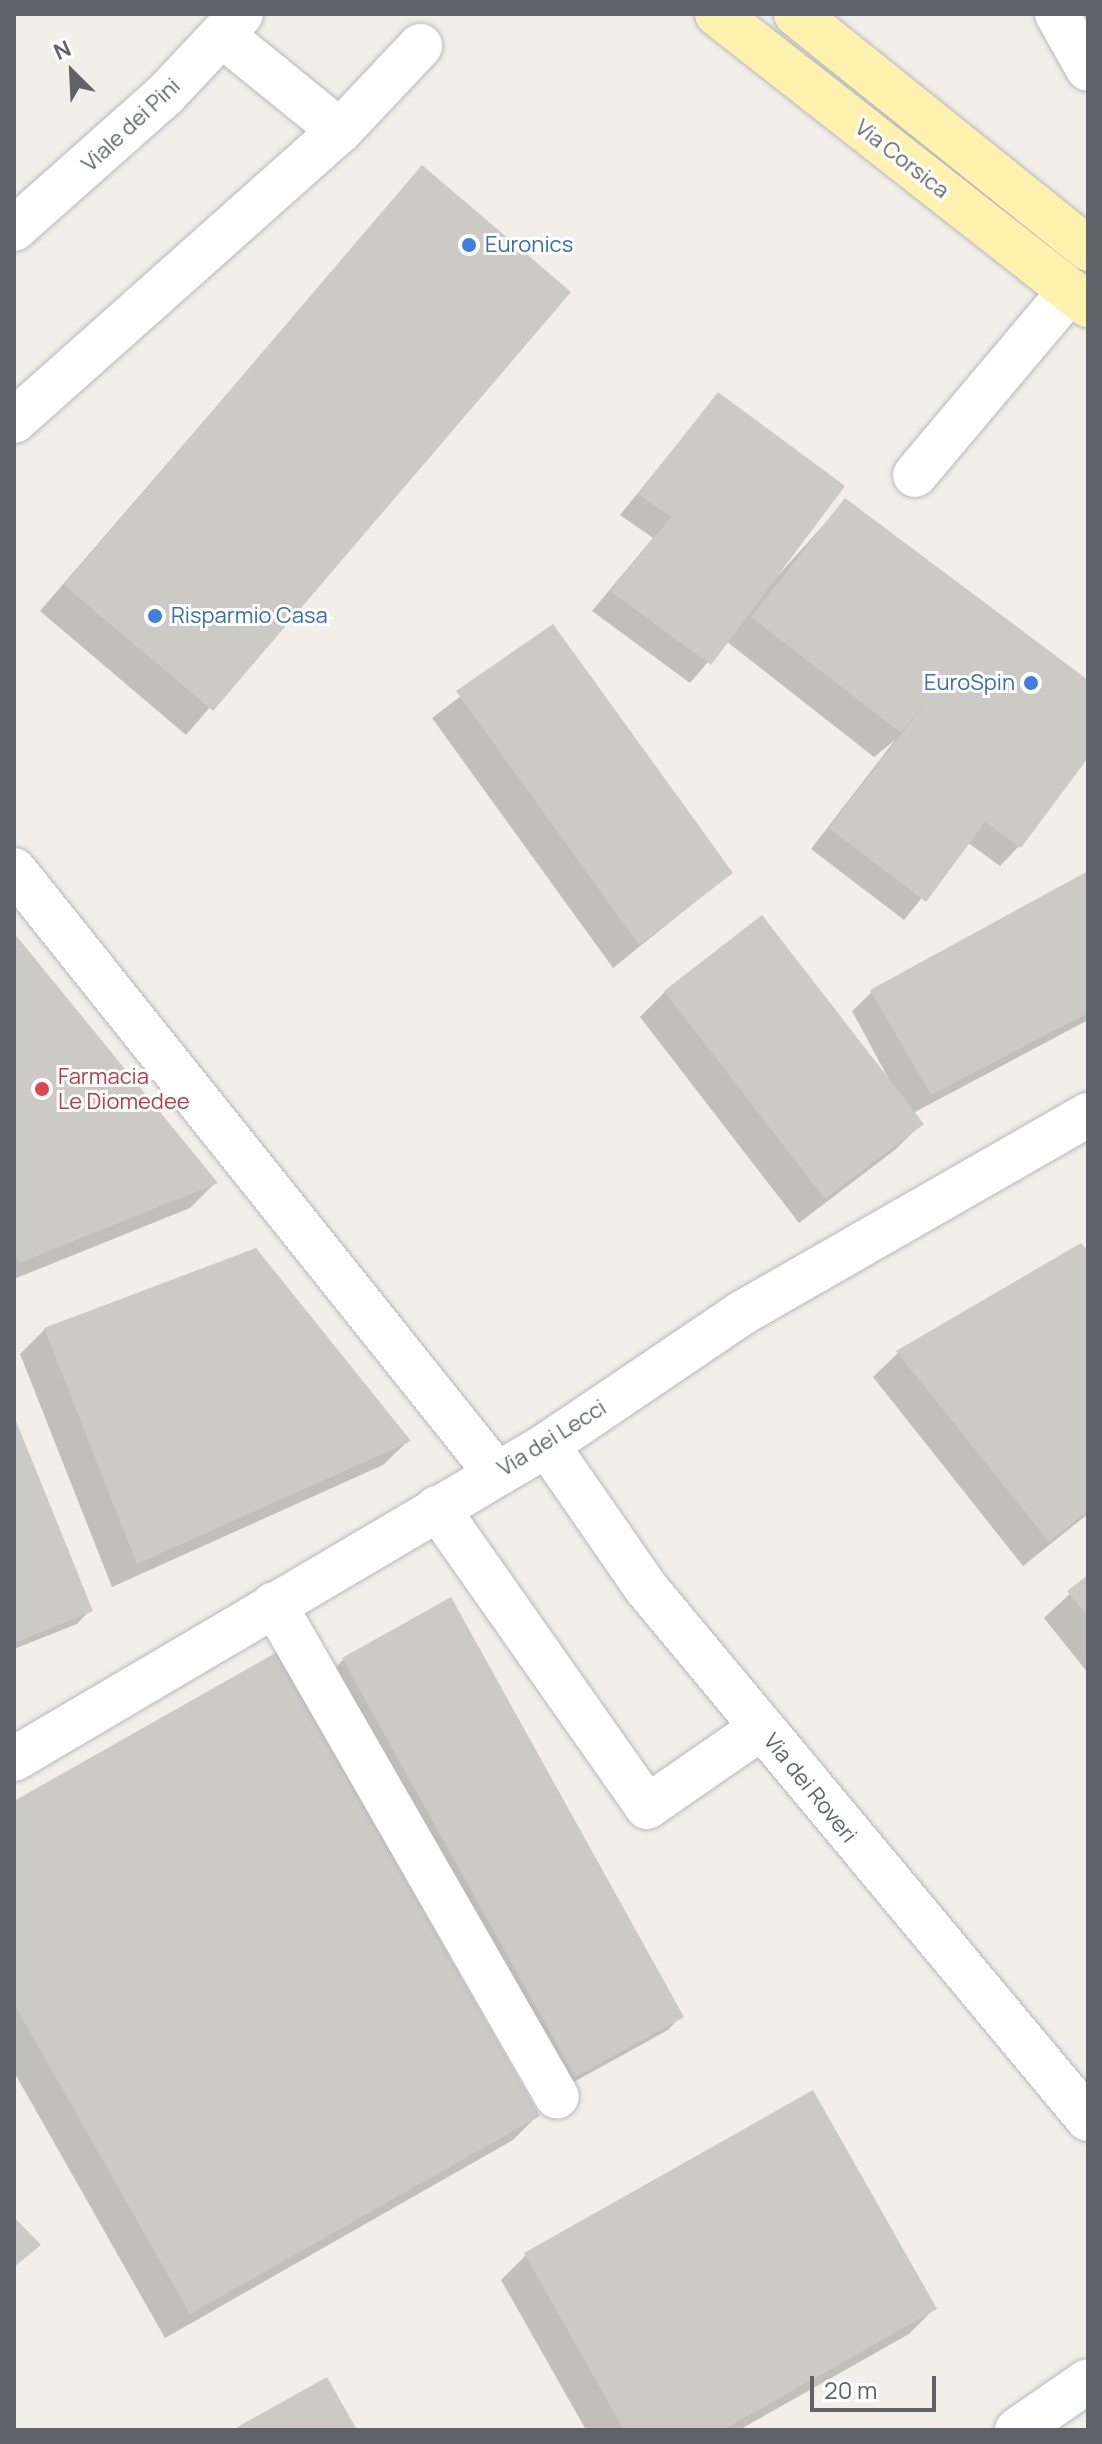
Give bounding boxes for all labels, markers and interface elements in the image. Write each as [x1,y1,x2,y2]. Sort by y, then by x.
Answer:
north arrow [32,32,112,112]
text: N [49,33,76,67]
street label: Viale dei Pini [76,73,186,177]
street label: Via Corsica [850,114,954,204]
place label: Euronics [485,232,573,258]
marker: Euronics [460,236,478,254]
place label: Risparmio Casa [171,603,328,629]
marker: Risparmio Casa [146,607,164,625]
place label: EuroSpin [924,670,1015,696]
marker: EuroSpin [1022,674,1040,692]
place label: Farmacia Le Diomedee [58,1063,190,1114]
marker: Farmacia Le Diomedee [33,1080,51,1098]
street label: Via dei Lecci [493,1394,611,1482]
street label: Via dei Roveri [758,1728,862,1848]
scale bar [814,2360,940,2410]
text: 20 m [824,2373,877,2406]

